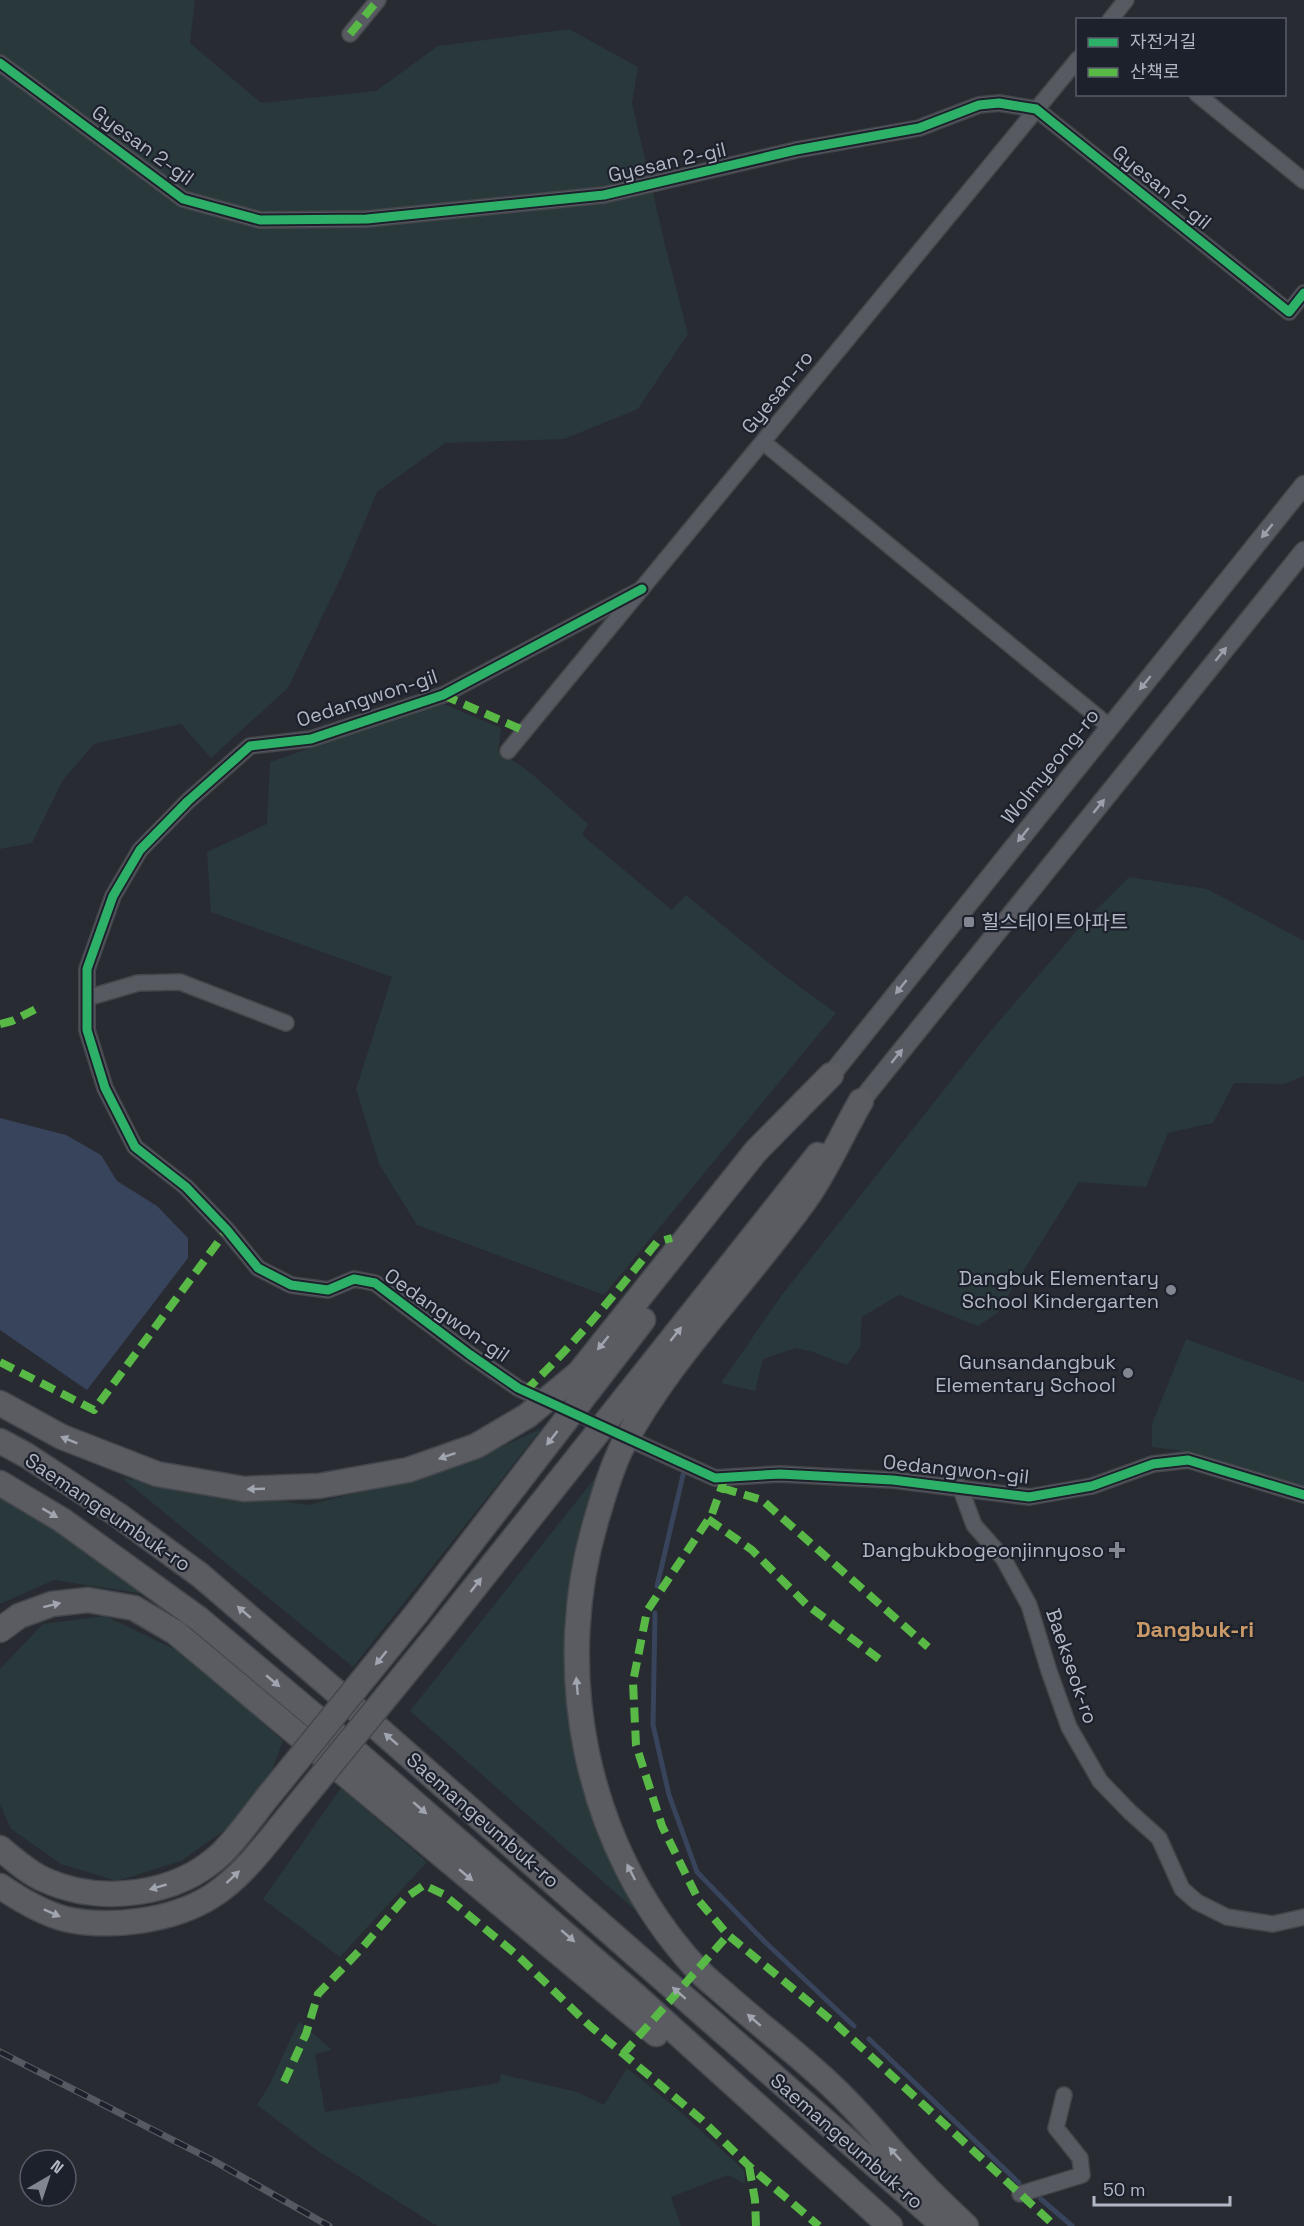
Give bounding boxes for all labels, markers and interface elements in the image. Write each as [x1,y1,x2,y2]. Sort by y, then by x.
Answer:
legend [1076,18,1286,96]
text: 자전거길 [1130,30,1196,53]
text: 산책로 [1130,60,1180,83]
street label: Gyesan 2-gil [87,99,199,191]
street label: Gyesan 2-gil [605,136,729,188]
street label: Gyesan 2-gil [1107,139,1217,235]
street label: Gyesan-ro [735,345,819,439]
one-way arrow [1262,523,1274,538]
one-way arrow [1215,646,1228,662]
street label: Oedangwon-gil [293,663,441,733]
one-way arrow [1139,675,1152,691]
street label: Wolmyeong-ro [995,703,1105,829]
one-way arrow [1092,798,1105,814]
one-way arrow [1017,827,1030,843]
place label: 힐스테이트아파트 [981,909,1128,935]
marker: 힐스테이트아파트 [962,915,976,929]
one-way arrow [895,979,908,995]
one-way arrow [891,1048,903,1063]
street label: Oedangwon-gil [379,1262,515,1368]
place label: Dangbuk Elementary School Kindergarten [959,1265,1159,1314]
marker: Dangbuk Elementary School Kindergarten [1164,1283,1178,1297]
one-way arrow [669,1326,682,1342]
one-way arrow [597,1336,610,1351]
place label: Gunsandangbuk Elementary School [935,1349,1116,1398]
marker: Gunsandangbuk Elementary School [1121,1366,1135,1380]
one-way arrow [546,1429,558,1445]
one-way arrow [60,1435,78,1444]
street label: Saemangeumbuk-ro [20,1447,196,1577]
street label: Oedangwon-gil [882,1448,1030,1490]
one-way arrow [438,1452,456,1461]
one-way arrow [247,1484,266,1493]
one-way arrow [42,1507,58,1518]
place label: Dangbukbogeonjinnyoso [862,1537,1104,1563]
marker: Dangbukbogeonjinnyoso [1108,1541,1126,1559]
one-way arrow [469,1578,481,1593]
one-way arrow [43,1600,61,1609]
street label: Baekseok-ro [1040,1605,1104,1727]
one-way arrow [237,1606,252,1619]
district label: Dangbuk-ri [1136,1615,1254,1643]
one-way arrow [374,1650,387,1666]
one-way arrow [265,1674,280,1687]
one-way arrow [572,1676,582,1695]
one-way arrow [384,1733,399,1746]
street label: Saemangeumbuk-ro [401,1746,565,1894]
one-way arrow [412,1801,427,1814]
one-way arrow [626,1863,635,1880]
one-way arrow [458,1868,473,1881]
one-way arrow [226,1871,240,1885]
one-way arrow [149,1883,167,1892]
one-way arrow [43,1908,61,1918]
one-way arrow [560,1929,575,1942]
one-way arrow [672,1986,687,2000]
one-way arrow [747,2014,762,2027]
street label: Saemangeumbuk-ro [765,2067,929,2215]
north arrow [18,2148,78,2208]
one-way arrow [889,2148,903,2162]
text: N [46,2155,68,2178]
scale bar [1094,2169,1230,2207]
text: 50 m [1103,2178,1145,2201]

